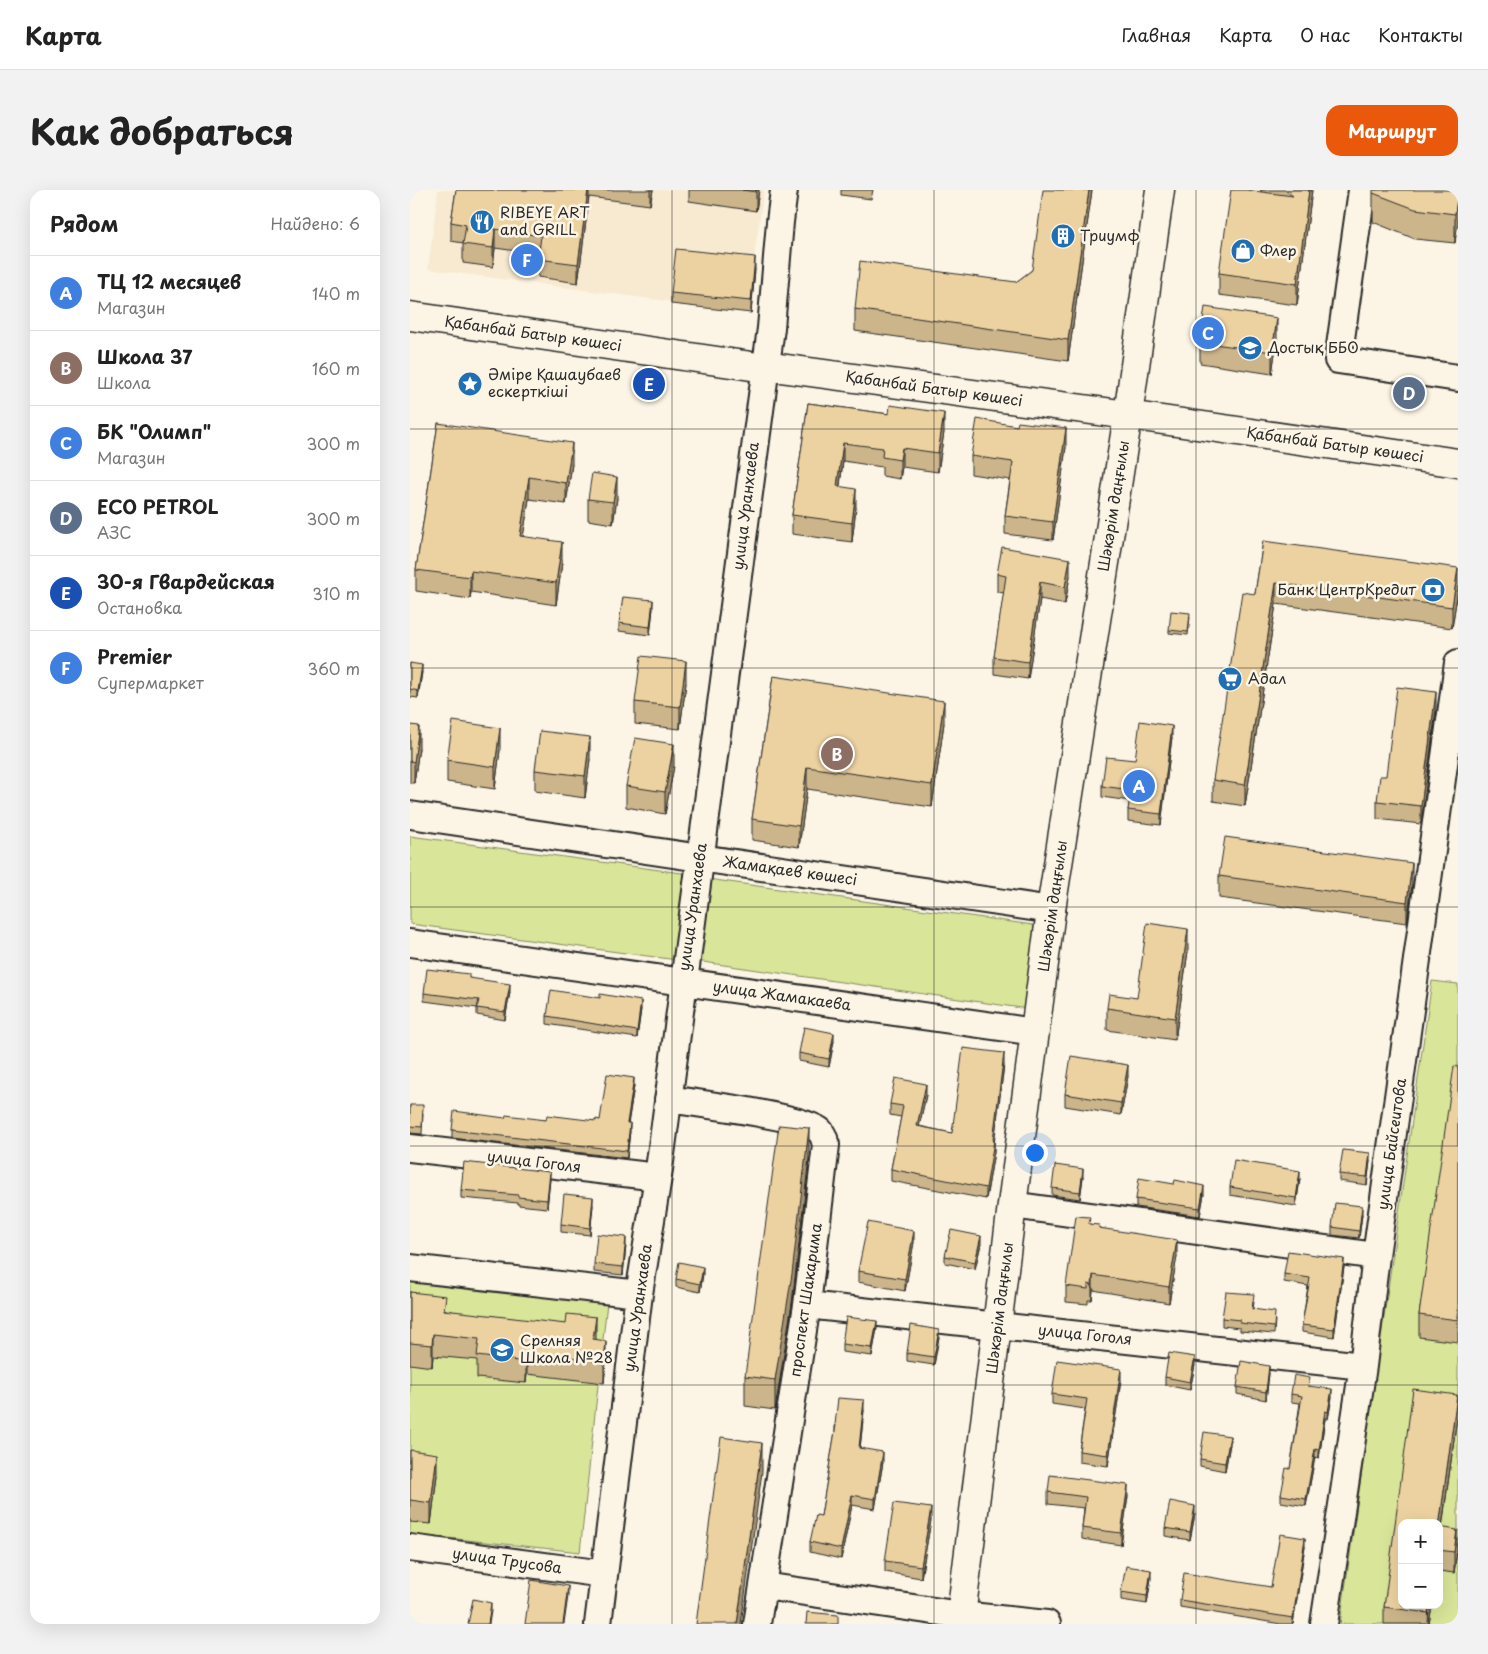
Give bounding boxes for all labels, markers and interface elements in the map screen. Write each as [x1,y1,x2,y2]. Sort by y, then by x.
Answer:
text: Карта [25,17,102,53]
text: Главная [1122,21,1191,48]
text: Карта [1219,21,1272,48]
text: О нас [1300,21,1350,48]
text: Контакты [1378,21,1463,48]
text: Как добраться [30,104,294,157]
button: Маршрут [1326,105,1458,156]
place label: RIBEYE ART and GRILL [500,200,590,240]
text: Рядом [50,207,118,239]
restaurant icon: RIBEYE ART and GRILL [469,209,495,235]
text: Найдено: 6 [270,211,360,235]
building icon: Триумф [1050,223,1076,249]
place label: Триумф [1080,223,1140,246]
shop icon: Флер [1230,238,1256,264]
place label: Флер [1260,238,1297,261]
pin: F [511,241,543,279]
text: ТЦ 12 месяцев [97,267,241,295]
text: A [60,281,72,305]
text: 140 m [312,281,360,305]
text: Магазин [97,295,166,319]
street label: Қабанбай Батыр көшесі [443,309,623,356]
pin: C [1192,314,1224,352]
school or university icon: Достық ББО [1237,335,1263,361]
place label: Достық ББО [1267,335,1359,358]
text: Школа 37 [97,342,192,370]
text: B [61,356,71,380]
text: 160 m [312,356,360,380]
place label: Әміре Қашаубаев ескерткіші [488,362,621,402]
street label: Қабанбай Батыр көшесі [844,364,1024,411]
pin: E [633,365,665,403]
text: Школа [97,370,151,394]
place icon: Әміре Қашаубаев ескерткіші [457,371,483,397]
pin: D [1393,374,1425,412]
text: БК "Олимп" [97,417,211,445]
street label: Қабанбай Батыр көшесі [1245,420,1425,467]
text: C [60,431,72,455]
text: 300 m [306,431,360,455]
street label: Шәкәрім даңғылы [1091,439,1134,573]
street label: улица Уранхаева [725,440,764,571]
text: Магазин [97,445,166,469]
text: ECO PETROL [97,492,219,520]
text: D [60,506,72,530]
text: 300 m [306,506,360,530]
text: АЗС [97,520,132,544]
text: 30-я Гвардейская [97,567,275,595]
place label: Банк ЦентрКредит [1278,577,1417,600]
bank icon: Банк ЦентрКредит [1420,577,1446,603]
text: E [61,581,71,605]
text: 310 m [312,581,360,605]
text: Остановка [97,595,182,619]
text: Premier [97,642,172,670]
text: F [61,656,71,680]
text: 360 m [308,656,360,680]
supermarket icon: Адал [1217,666,1243,692]
place label: Адал [1248,666,1286,689]
text: Супермаркет [97,670,204,694]
pin: B [821,735,853,773]
pin: A [1123,767,1155,805]
street label: Шәкәрім даңғылы [1031,839,1072,973]
street label: улица Уранхаева [671,841,712,972]
street label: Жамақаев көшесі [722,849,859,890]
street label: улица Жамакаева [712,973,853,1016]
street label: улица Байсеитова [1370,1076,1411,1211]
your location [1022,1140,1048,1166]
street label: улица Гоголя [486,1143,582,1178]
street label: проспект Шакарима [782,1221,827,1378]
street label: Шәкәрім даңғылы [979,1241,1018,1375]
street label: улица Уранхаева [616,1242,657,1373]
street label: улица Гоголя [1037,1317,1133,1350]
place label: Срелняя Школа №28 [520,1328,613,1368]
school or university icon: Срелняя Школа №28 [489,1337,515,1363]
map controls [1398,1519,1443,1609]
button: + [1398,1519,1443,1564]
street label: улица Трусова [451,1540,564,1579]
button: − [1398,1564,1443,1609]

